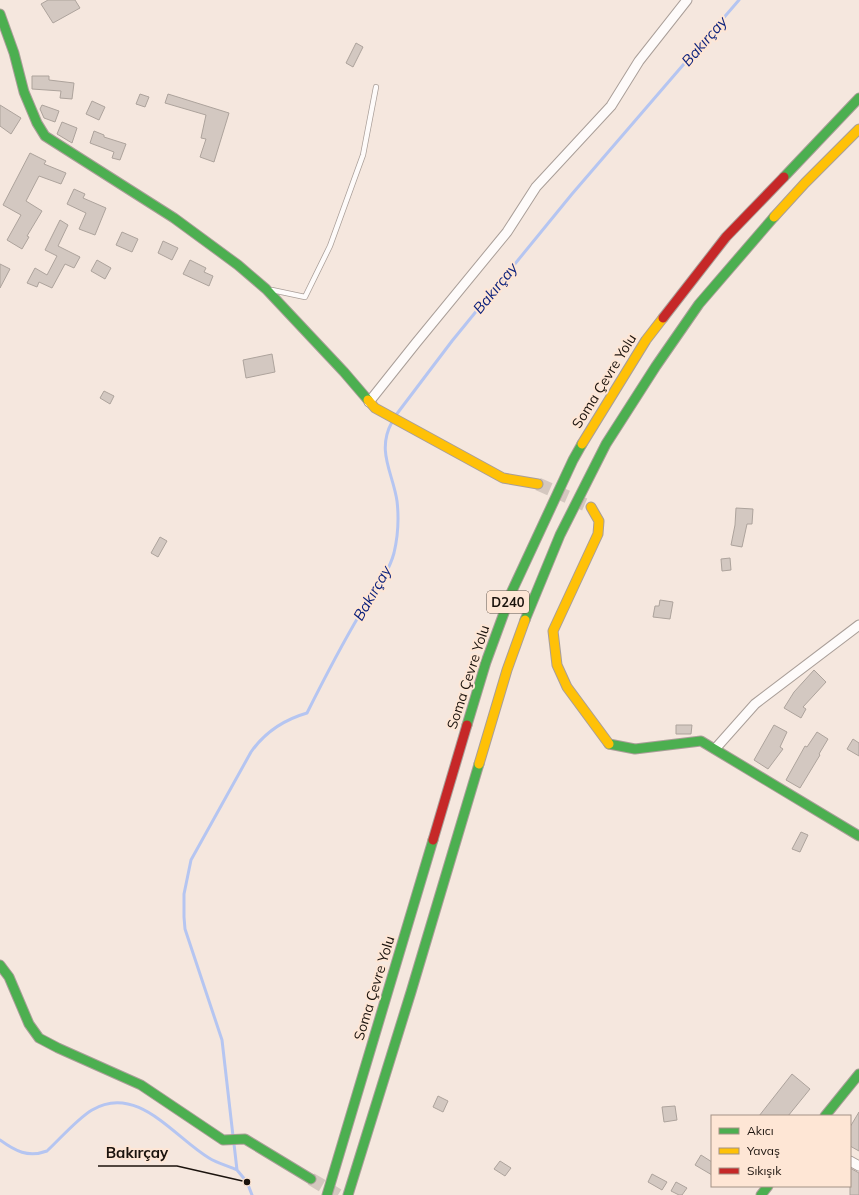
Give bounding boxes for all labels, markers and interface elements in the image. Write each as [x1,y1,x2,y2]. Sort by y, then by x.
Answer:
water label: Bakırçay [677,11,732,70]
water label: Bakırçay [469,258,522,317]
street label: Soma Çevre Yolu [568,330,640,432]
water label: Bakırçay [349,561,396,624]
road number: D240 [487,591,529,613]
street label: Soma Çevre Yolu [443,623,493,731]
street label: Soma Çevre Yolu [350,934,398,1042]
legend [711,1115,851,1187]
text: Akıcı [747,1123,774,1138]
callout: Bakırçay [98,1139,177,1166]
text: Bakırçay [106,1143,169,1162]
text: Yavaş [746,1143,780,1158]
text: Sıkışık [747,1163,782,1178]

